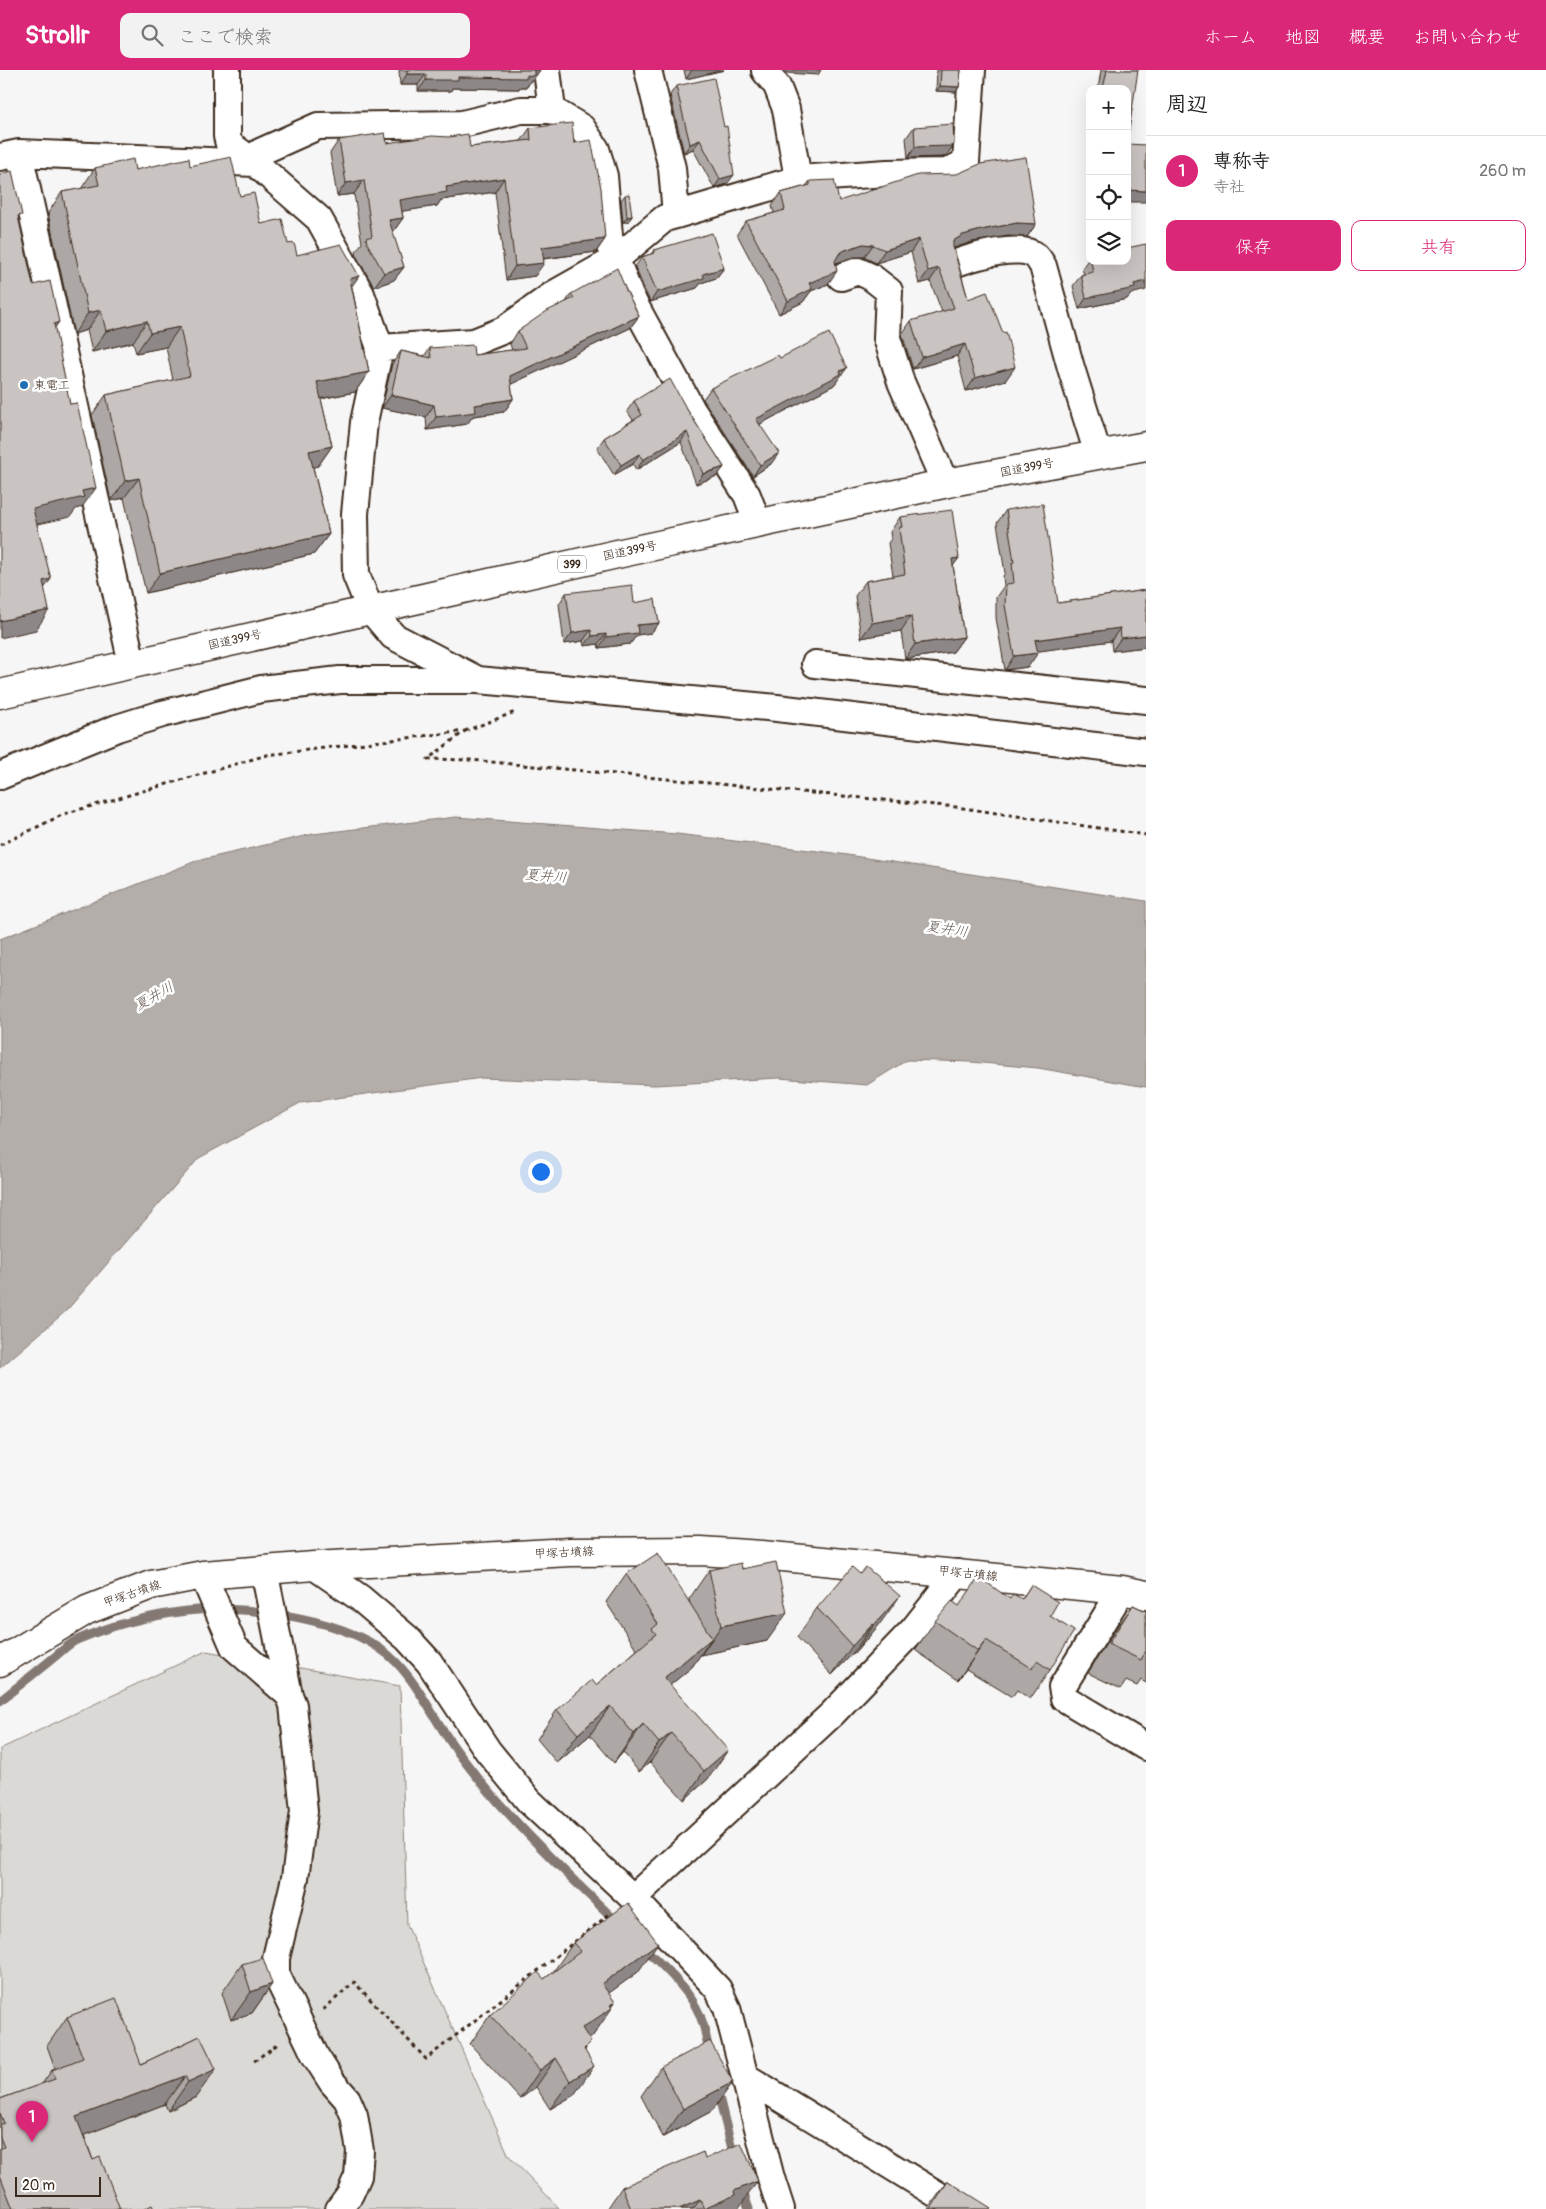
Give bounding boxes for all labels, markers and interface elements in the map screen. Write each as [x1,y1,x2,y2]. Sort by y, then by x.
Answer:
search box [120,13,470,58]
text: Strollr [25,21,90,50]
icon: search [138,21,166,49]
text: ここで検索 [178,25,273,49]
text: ホーム [1204,26,1257,49]
text: 地図 [1285,26,1321,49]
text: 概要 [1349,26,1385,49]
text: お問い合わせ [1413,26,1521,49]
map controls [1086,85,1131,265]
button: + [1086,85,1131,130]
text: 周辺 [1166,91,1208,118]
button: − [1086,130,1131,175]
text: 専称寺 [1213,149,1270,173]
text: 1 [1179,161,1185,181]
text: 260 m [1479,161,1526,181]
button: locate [1086,175,1131,220]
text: 寺社 [1213,177,1245,197]
button: layers [1086,220,1131,265]
button: 保存 [1166,220,1341,271]
button: 共有 [1351,220,1526,271]
place label: 東電工 [34,378,70,393]
marker: 東電工 [18,379,30,391]
street label: 国道399号 [999,455,1055,481]
street label: 国道399号 [602,538,658,564]
road number: 399 [558,556,586,572]
street label: 国道399号 [206,626,264,654]
water label: 夏井川 [524,866,568,886]
water label: 夏井川 [925,917,969,941]
water label: 夏井川 [132,978,176,1014]
your location [528,1159,554,1185]
street label: 甲塚古墳線 [534,1544,594,1562]
street label: 甲塚古墳線 [937,1563,999,1585]
street label: 甲塚古墳線 [101,1577,163,1611]
pin: 1 [16,2101,48,2142]
scale bar [15,2174,101,2197]
text: 20 m [22,2177,55,2194]

